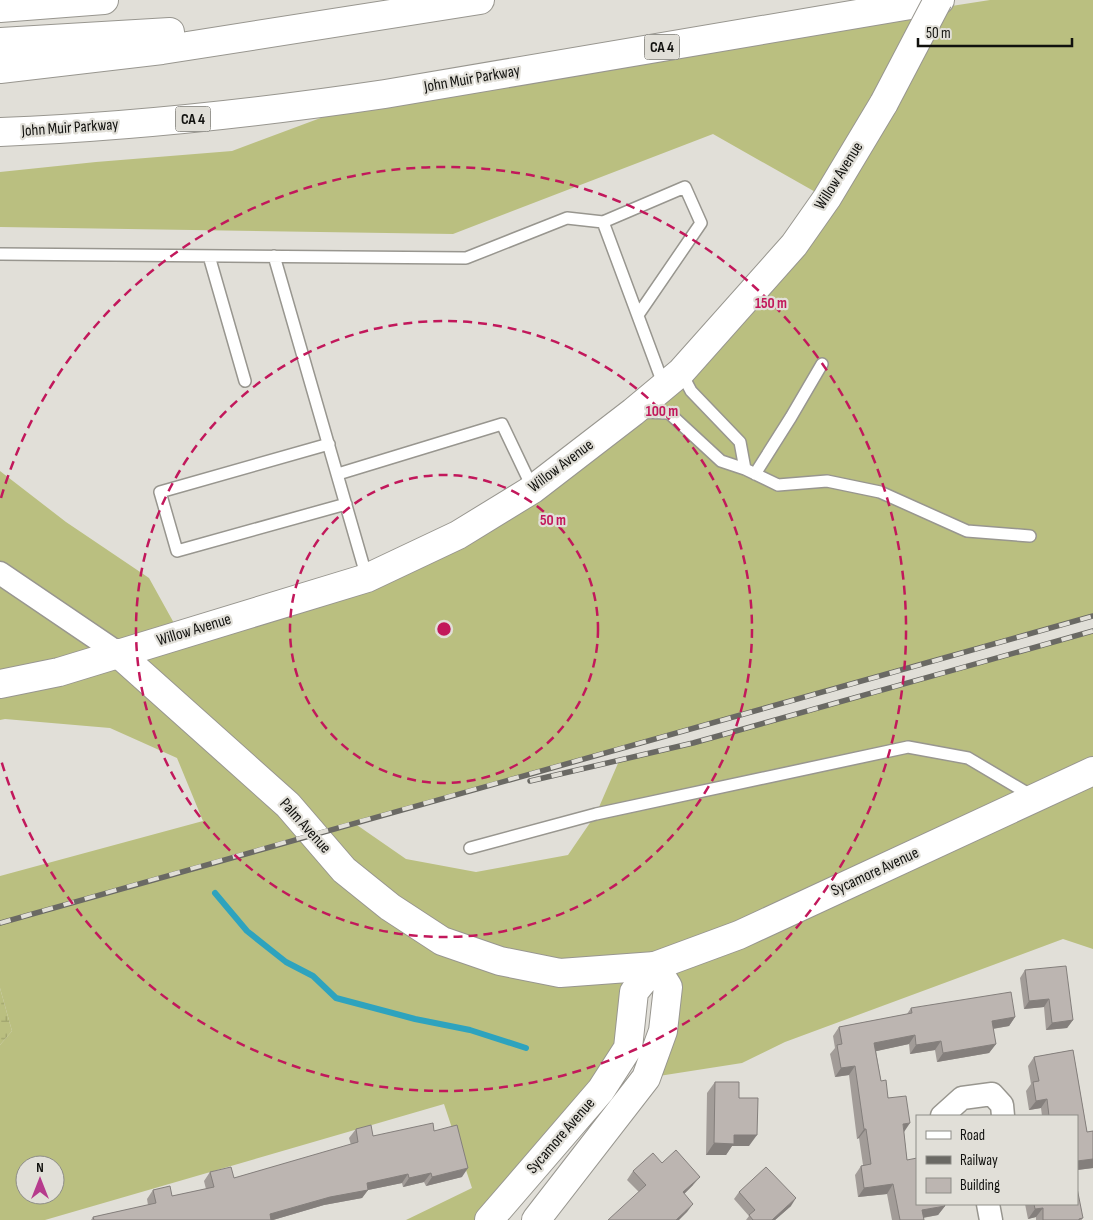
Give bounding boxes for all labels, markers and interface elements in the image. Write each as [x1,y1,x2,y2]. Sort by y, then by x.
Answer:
scale bar [918,15,1072,47]
text: 50 m [926,24,951,43]
road number: CA 4 [644,34,680,60]
street label: John Muir Parkway [422,61,521,97]
road number: CA 4 [176,106,210,132]
street label: John Muir Parkway [20,115,119,141]
street label: Willow Avenue [811,139,867,213]
text: 150 m [755,294,787,313]
text: 100 m [646,402,678,421]
street label: Willow Avenue [525,435,597,497]
text: 50 m [540,511,566,530]
street label: Willow Avenue [155,610,233,650]
centre of rings [435,620,453,638]
street label: Palm Avenue [275,795,335,857]
street label: Sycamore Avenue [828,843,922,901]
street label: Sycamore Avenue [523,1094,599,1178]
legend [916,1115,1078,1205]
text: Road [960,1126,985,1145]
text: Railway [960,1151,998,1170]
north arrow [15,1155,65,1205]
text: N [36,1159,44,1176]
text: Building [960,1176,1000,1195]

